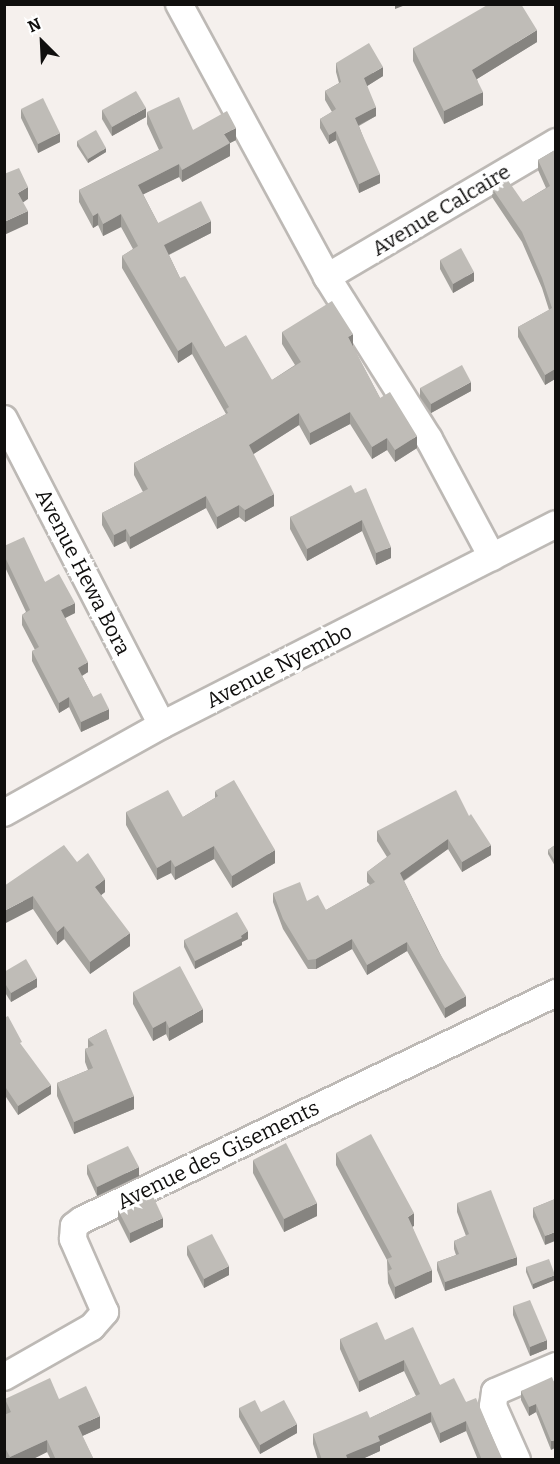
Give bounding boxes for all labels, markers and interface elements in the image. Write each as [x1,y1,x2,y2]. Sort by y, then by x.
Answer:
north arrow [12,12,72,72]
text: N [25,14,44,36]
street label: Avenue Calcaire [367,159,515,261]
street label: Avenue Hewa Bora [30,485,136,659]
street label: Avenue Nyembo [202,618,356,714]
street label: Avenue des Gisements [113,1095,323,1215]

